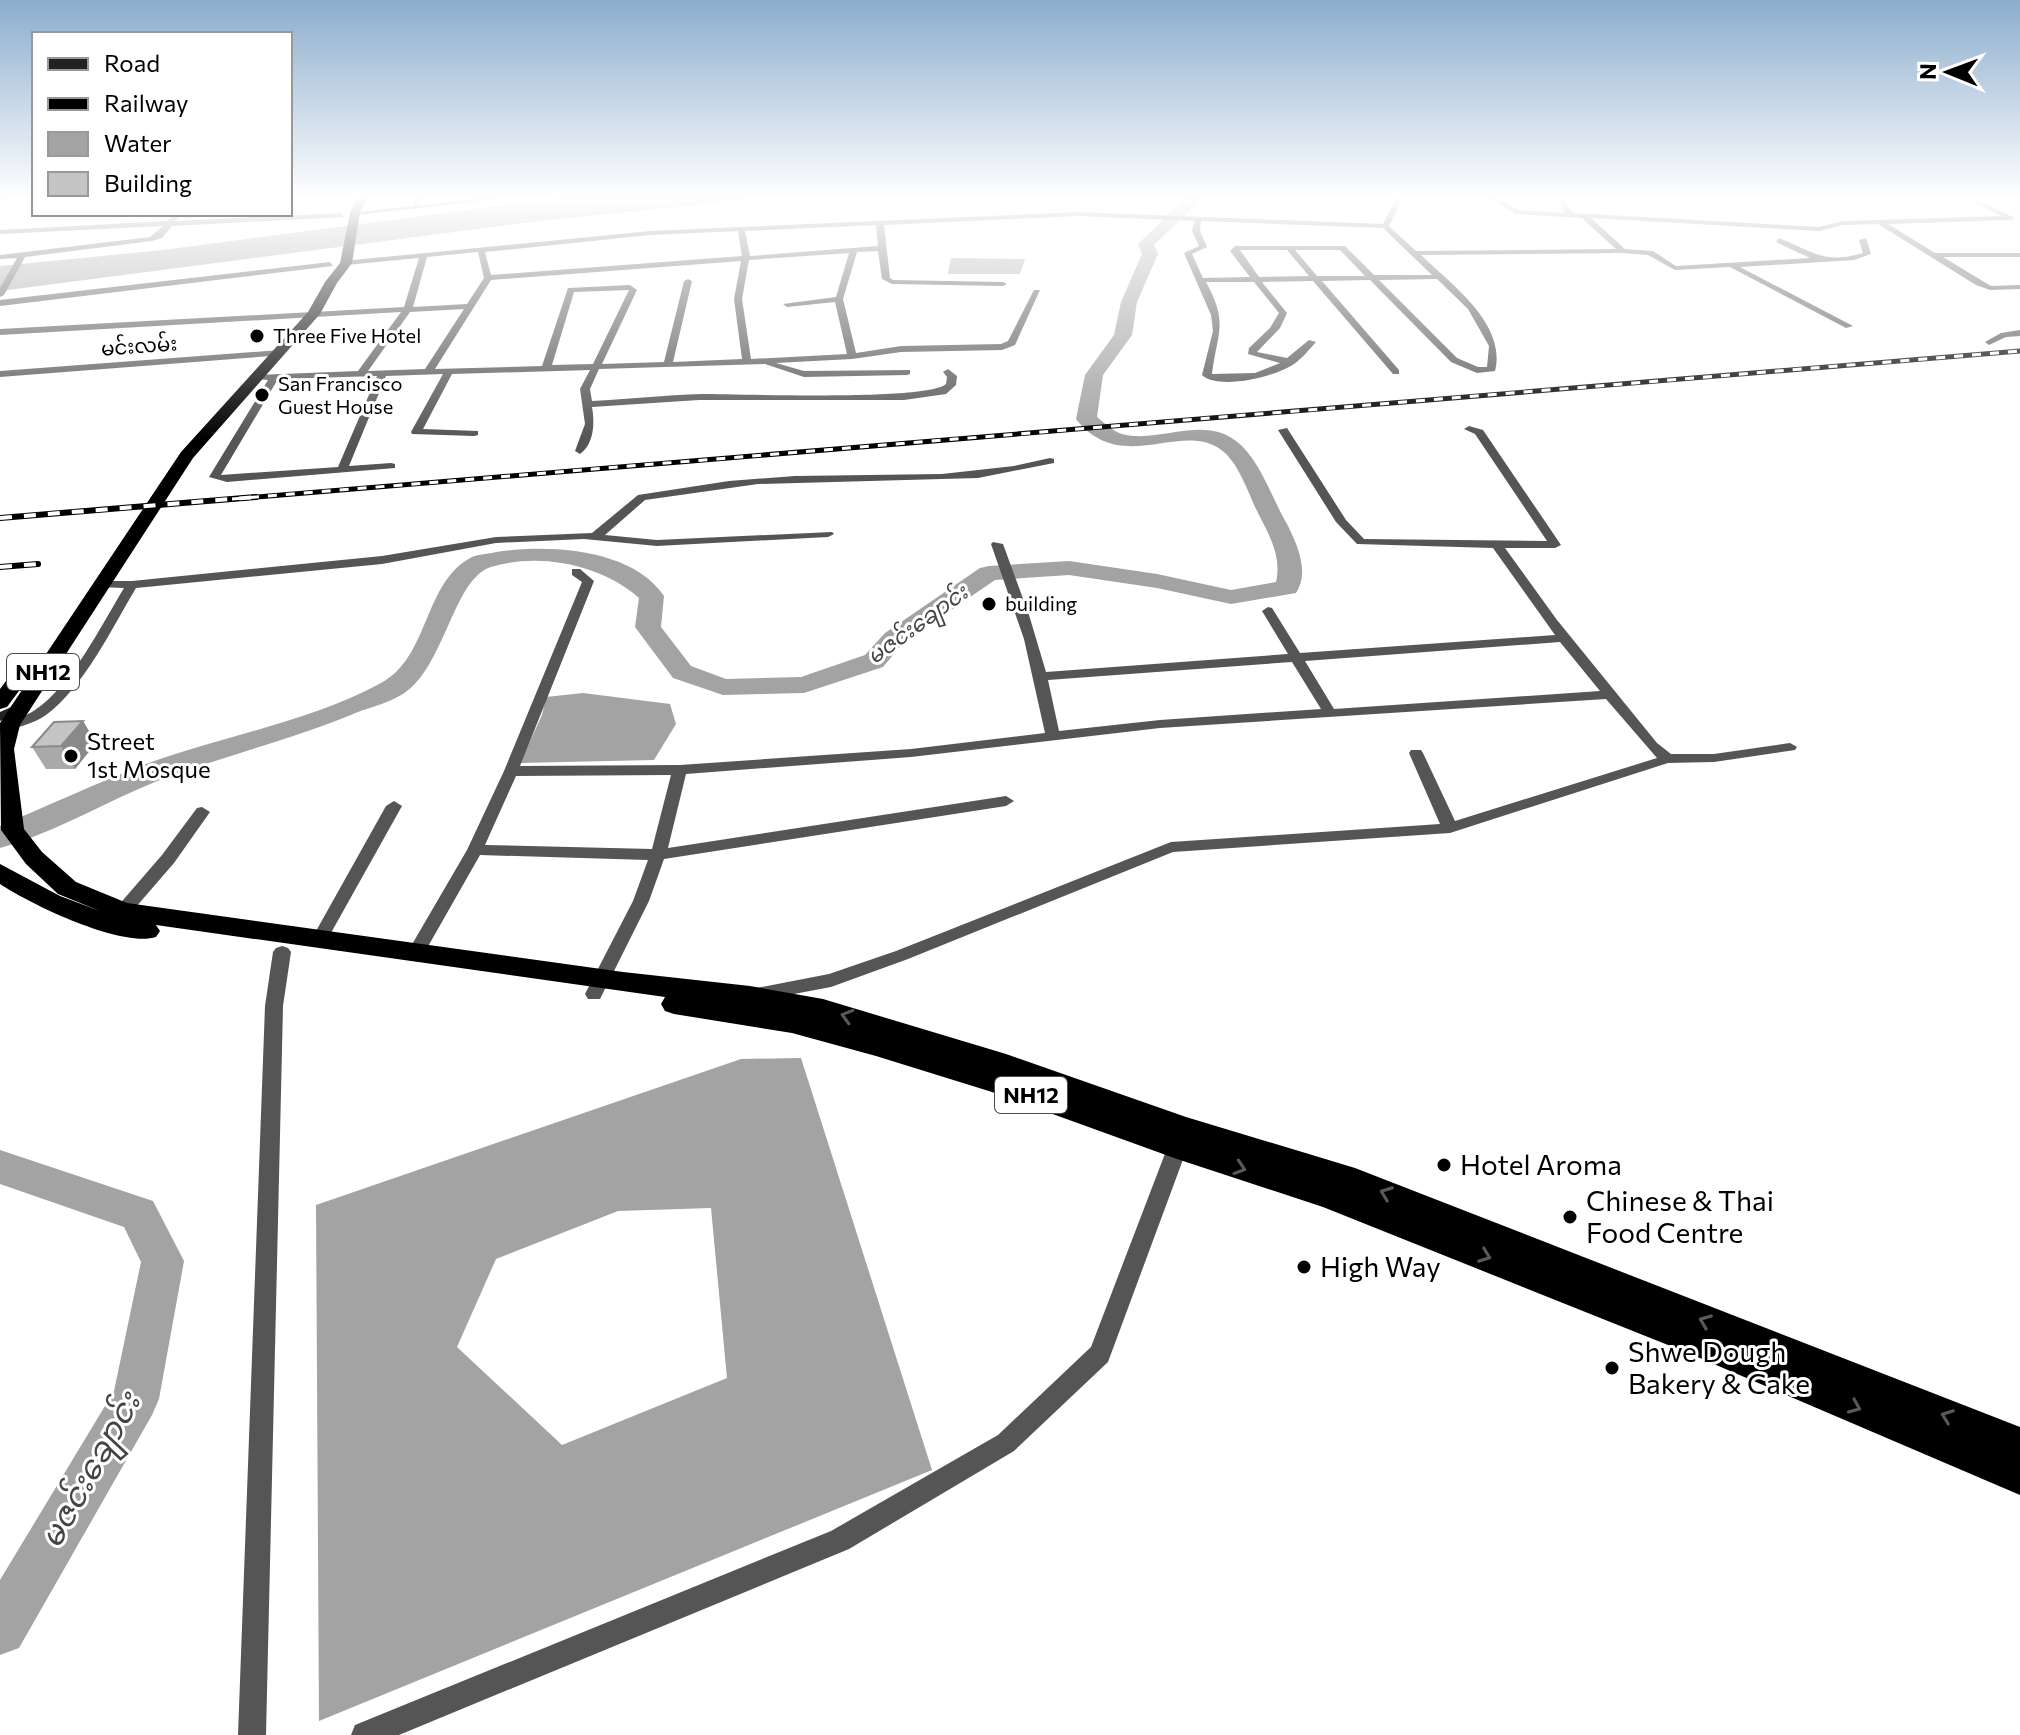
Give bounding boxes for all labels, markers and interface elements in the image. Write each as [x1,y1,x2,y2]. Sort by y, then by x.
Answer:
legend [32,32,292,216]
north arrow [1908,32,1988,112]
text: Road [104,48,160,77]
text: N [1914,63,1941,80]
text: Railway [104,88,189,117]
text: Water [104,128,172,157]
text: Building [104,168,192,197]
place label: Three Five Hotel [273,323,421,347]
marker: Three Five Hotel [248,327,266,345]
street label: မင်းလမ်း [100,329,178,360]
place label: San Francisco Guest House [278,371,402,418]
marker: San Francisco Guest House [253,386,271,404]
water label: မဇင်းချောင်း [860,576,977,674]
place label: building [1005,591,1077,615]
marker: building [980,595,998,613]
road number: NH12 [7,654,79,690]
place label: Street 1st Mosque [87,726,211,783]
marker: Street 1st Mosque [62,747,80,765]
one-way arrow [840,1009,854,1025]
road number: NH12 [995,1077,1067,1113]
place label: Hotel Aroma [1460,1147,1622,1181]
marker: Hotel Aroma [1435,1156,1453,1174]
one-way arrow [1233,1158,1247,1174]
place label: Chinese & Thai Food Centre [1586,1183,1774,1249]
one-way arrow [1380,1186,1394,1203]
marker: Chinese & Thai Food Centre [1561,1208,1579,1226]
one-way arrow [1477,1246,1491,1263]
place label: High Way [1320,1249,1441,1283]
marker: High Way [1295,1258,1313,1276]
one-way arrow [1699,1314,1713,1331]
place label: Shwe Dough Bakery & Cake [1628,1334,1810,1400]
marker: Shwe Dough Bakery & Cake [1603,1359,1621,1377]
water label: မဇင်းချောင်း [29,1383,155,1558]
one-way arrow [1847,1398,1861,1414]
one-way arrow [1941,1409,1955,1426]

